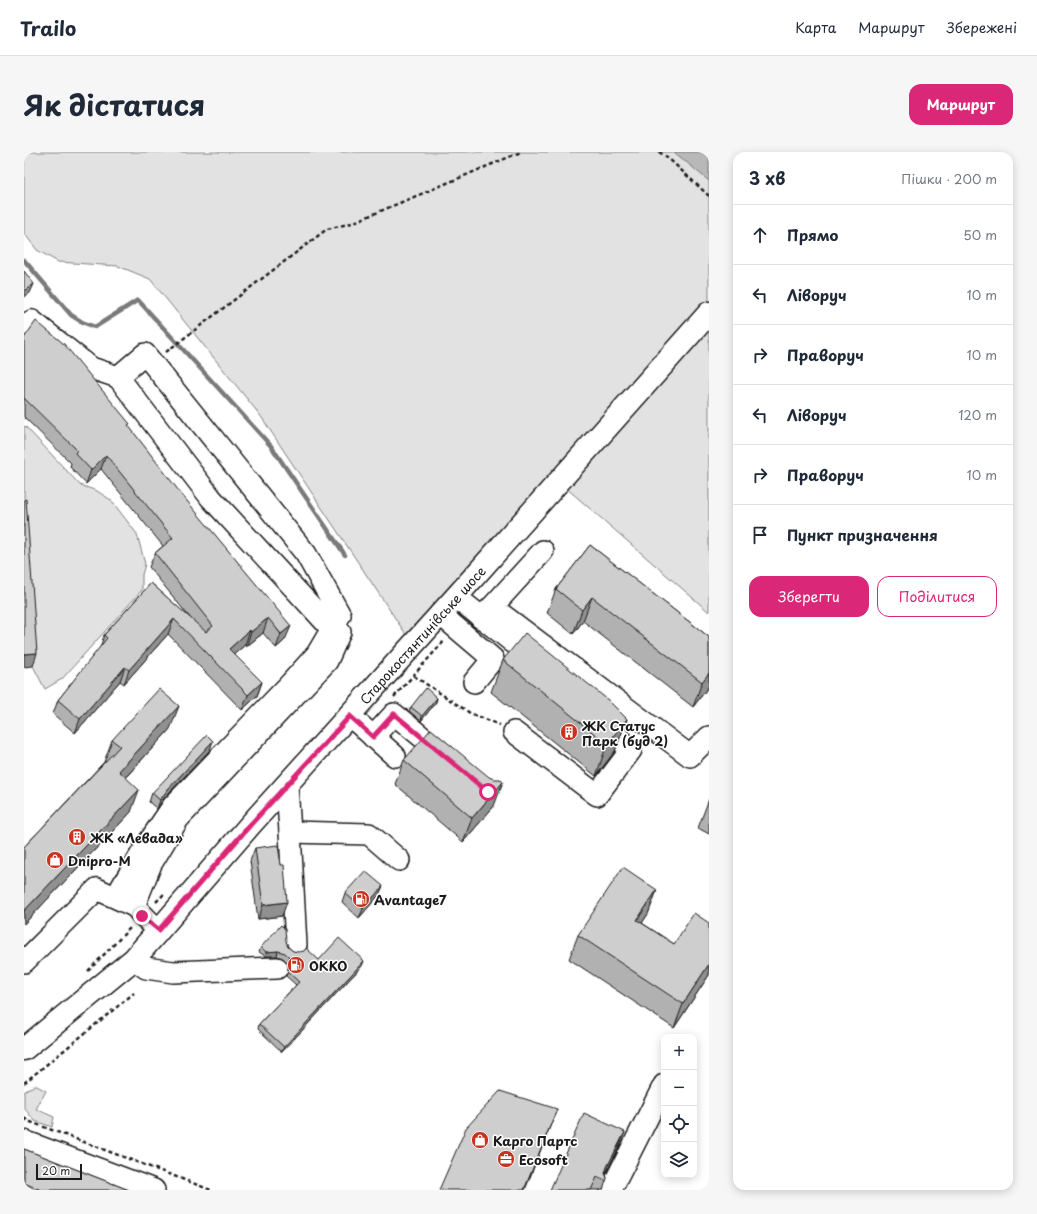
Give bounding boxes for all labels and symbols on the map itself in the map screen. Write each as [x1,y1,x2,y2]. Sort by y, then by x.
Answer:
street label: Старокостянтинівське шосе [355,561,489,708]
place label: ЖК Статус Парк (буд 2) [581,716,668,750]
building icon: ЖК Статус Парк (буд 2) [559,722,579,742]
route start [479,783,497,801]
building icon: ЖК «Левада» [67,827,87,847]
place label: ЖК «Левада» [89,828,183,847]
shop icon: Dnipro-M [45,850,65,870]
place label: Dnipro-M [68,851,131,870]
fuel station icon: Avantage7 [351,889,371,909]
place label: Avantage7 [374,890,447,909]
route end [133,907,151,925]
fuel station icon: ОККО [286,955,306,975]
place label: ОККО [309,956,347,975]
shop icon: Карго Партс [470,1130,490,1150]
place label: Карго Партс [493,1131,577,1150]
office icon: Ecosoft [496,1149,516,1169]
place label: Ecosoft [519,1150,568,1169]
scale bar [36,1162,82,1181]

